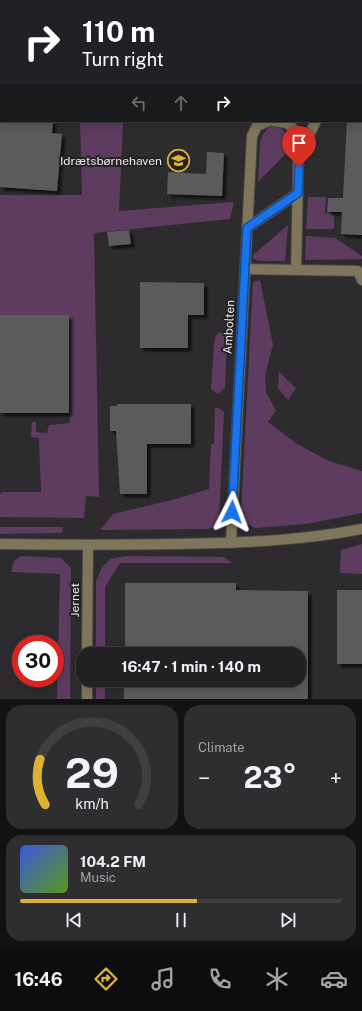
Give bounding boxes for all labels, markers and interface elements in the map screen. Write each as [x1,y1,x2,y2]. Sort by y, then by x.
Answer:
text: 110 m [82,15,155,48]
icon: right [16,16,68,68]
text: Turn right [82,49,164,70]
icon: left [128,92,150,114]
icon: ahead [170,92,192,114]
icon: right [212,92,234,114]
pin [282,126,316,167]
icon: arrive [288,132,310,154]
school or university icon: Idrætsbørnehaven [165,148,191,174]
place label: Idrætsbørnehaven [60,154,162,168]
street label: Ambolten [221,299,237,354]
position arrow [211,491,253,533]
street label: Jernet [68,583,82,617]
speed limit sign: 30 [12,635,64,687]
text: 16:47 · 1 min · 140 m [121,658,261,675]
text: Climate [198,740,245,755]
text: 29 [65,748,119,797]
text: 23° [243,759,297,795]
text: − [198,765,210,791]
text: + [330,765,342,791]
text: km/h [75,795,109,812]
text: 104.2 FM [80,853,146,870]
text: Music [80,870,116,885]
icon: previous [63,909,85,931]
icon: pause [170,909,192,931]
icon: next [277,909,299,931]
icon: directions [92,965,120,993]
icon: music [149,965,177,993]
icon: phone [206,965,234,993]
icon: climate [263,965,291,993]
icon: car [320,965,348,993]
text: 16:46 [14,969,63,990]

